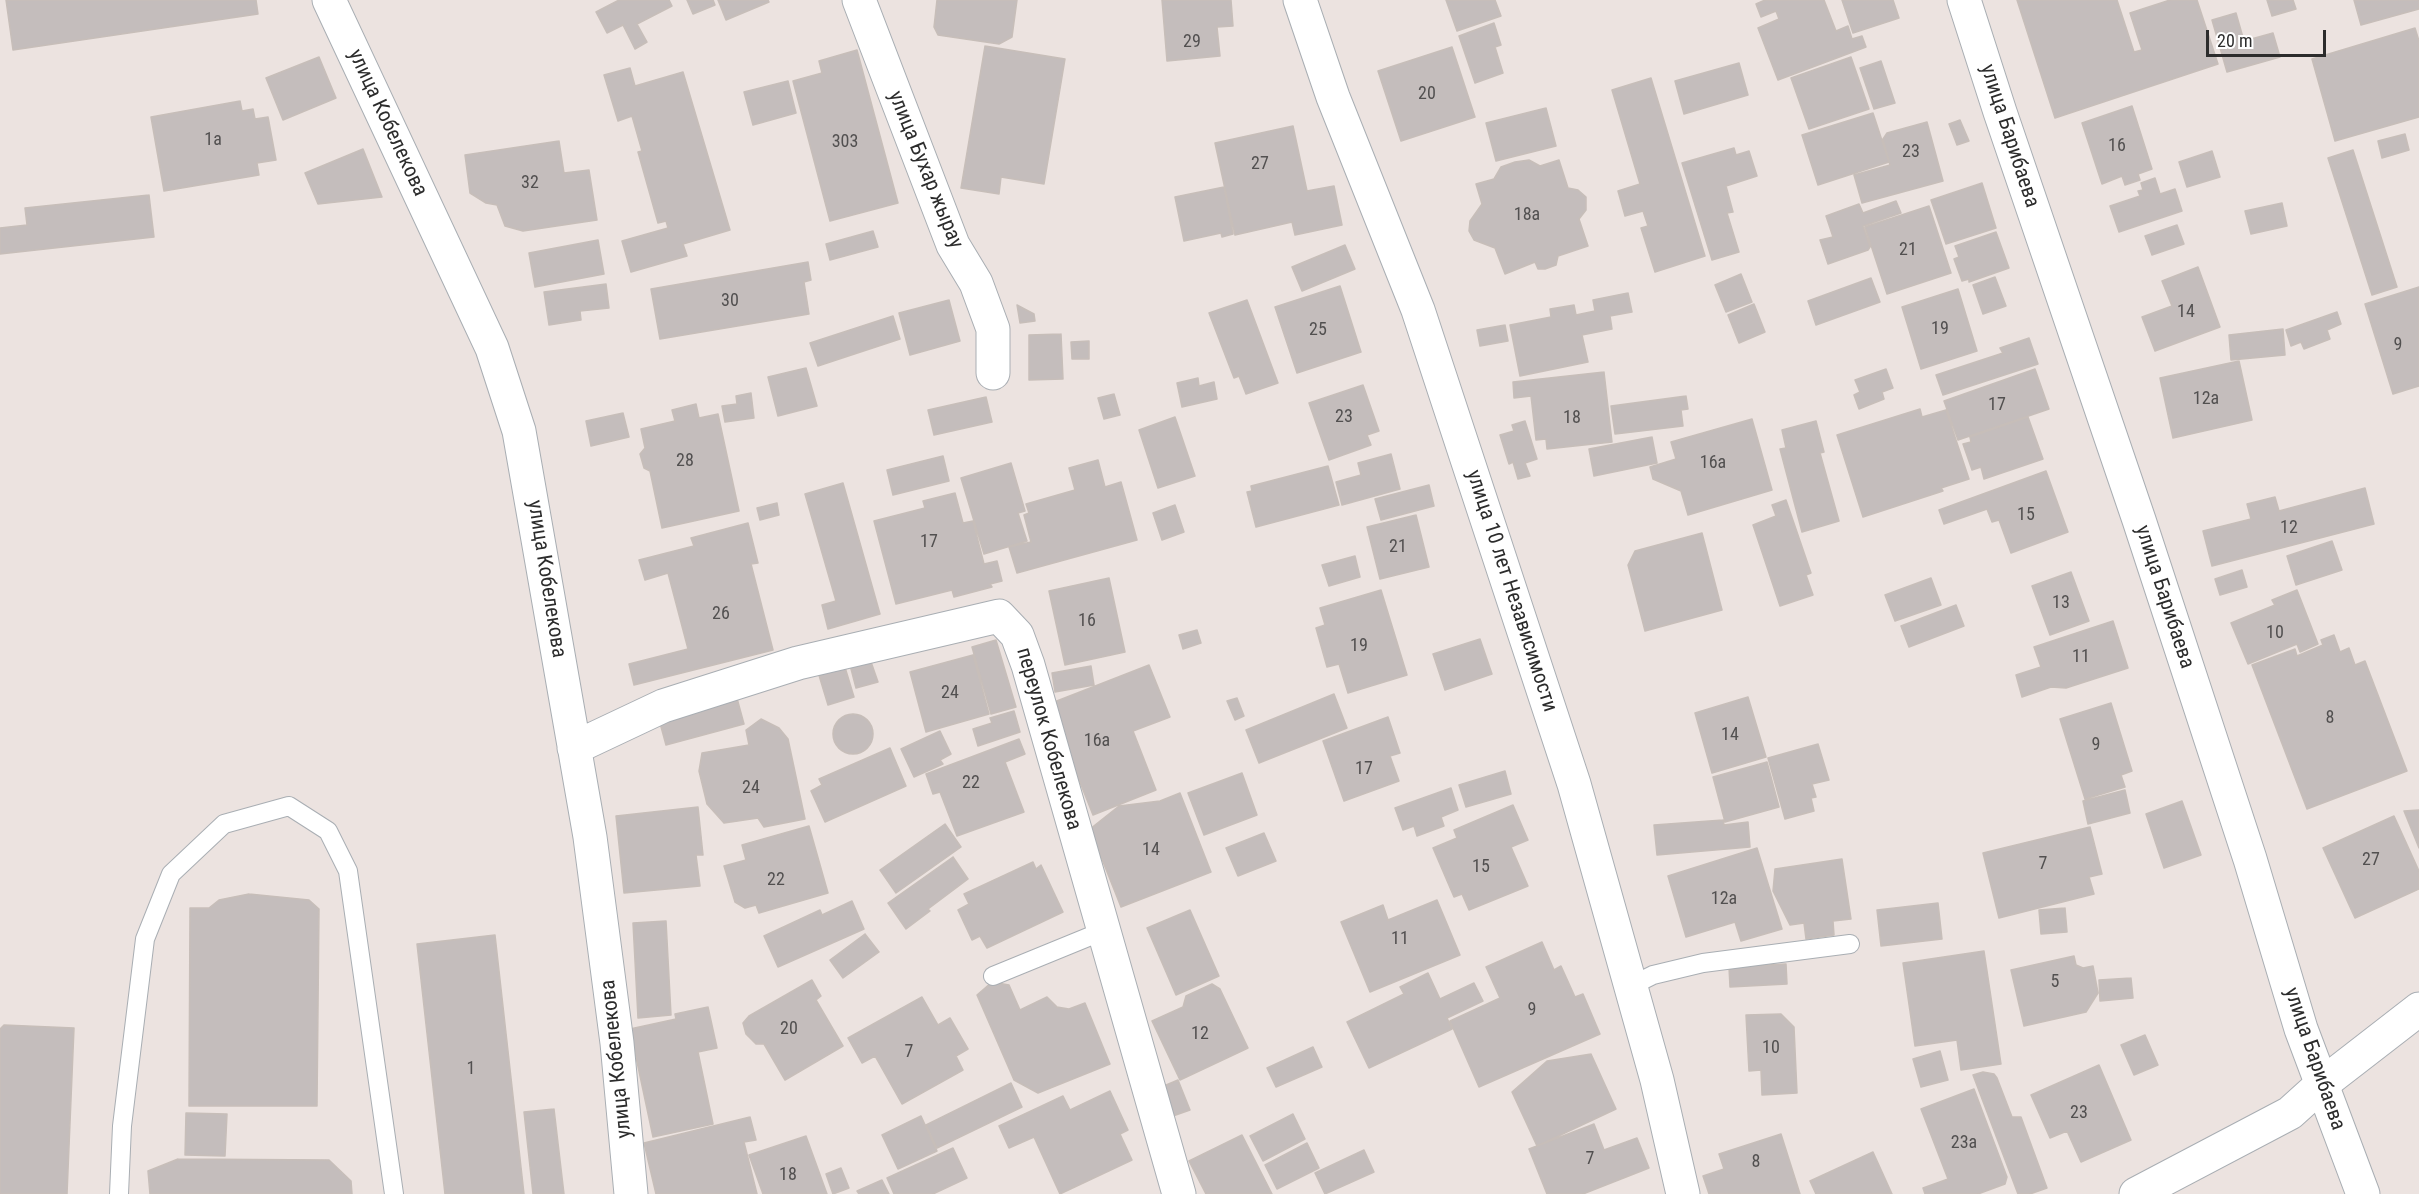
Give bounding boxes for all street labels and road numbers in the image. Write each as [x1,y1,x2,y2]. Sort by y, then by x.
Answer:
street label: улица Кобелекова [342,45,432,201]
street label: улица Барибаева [1974,61,2044,211]
street label: улица Бухар жырау [882,88,968,252]
street label: улица 10 лет Независимости [1460,467,1562,715]
street label: улица Кобелекова [521,498,571,660]
street label: улица Барибаева [2129,522,2199,672]
street label: переулок Кобелекова [1010,645,1086,833]
street label: улица Кобелекова [596,978,638,1140]
street label: улица Барибаева [2278,984,2350,1134]

